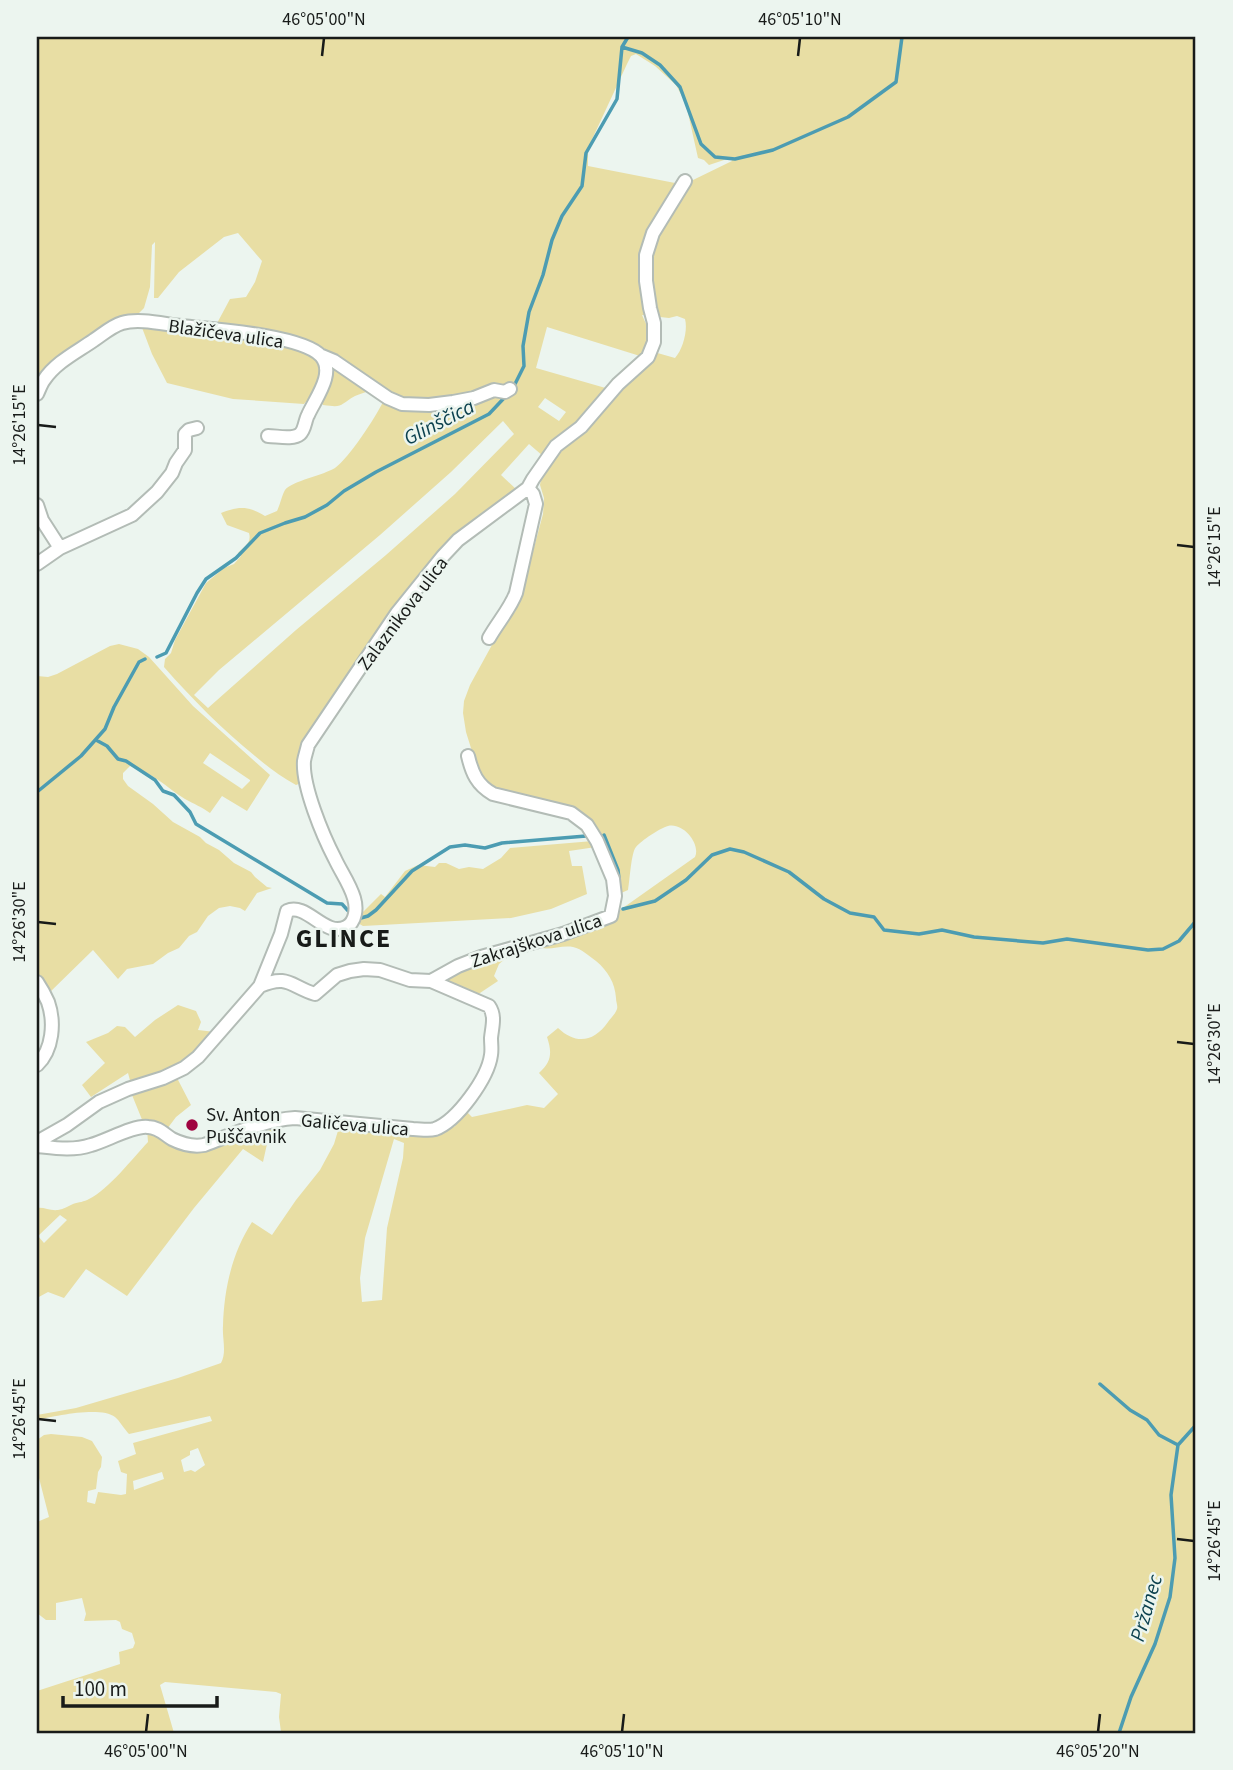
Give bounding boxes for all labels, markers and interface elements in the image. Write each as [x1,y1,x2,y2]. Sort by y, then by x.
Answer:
text: 46°05'00"N [282,7,366,32]
text: 46°05'10"N [758,7,842,32]
street label: Blažičeva ulica [167,313,285,356]
text: 14°26'15"E [7,384,32,466]
water label: Glinščica [398,391,480,453]
text: 14°26'15"E [1202,506,1227,588]
street label: Zalaznikova ulica [351,551,455,676]
text: 14°26'30"E [7,881,32,963]
street label: Zakrajškova ulica [467,908,605,975]
district label: GLINCE [296,920,392,957]
text: 14°26'30"E [1202,1003,1227,1085]
place label: Sv. Anton Puščavnik [206,1102,287,1151]
street label: Galičeva ulica [300,1107,410,1144]
marker: Sv. Anton Puščavnik [184,1117,200,1133]
text: 14°26'45"E [7,1378,32,1460]
text: 14°26'45"E [1202,1500,1227,1582]
water label: Pržanec [1122,1570,1170,1645]
scale bar [63,1665,217,1709]
text: 100 m [74,1674,127,1704]
text: 46°05'00"N [104,1739,188,1764]
text: 46°05'10"N [580,1739,664,1764]
text: 46°05'20"N [1056,1739,1140,1764]

